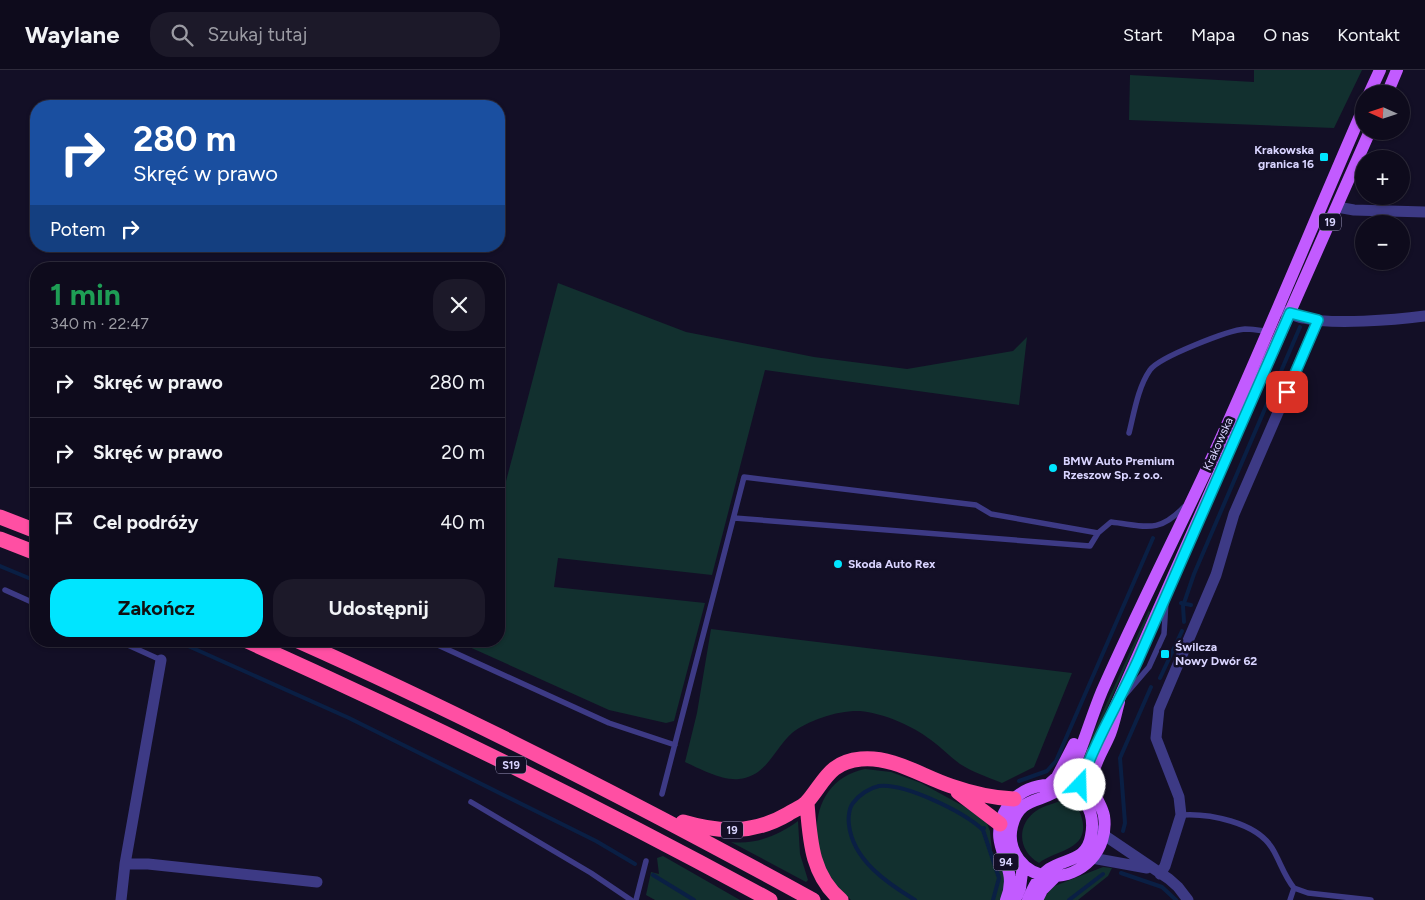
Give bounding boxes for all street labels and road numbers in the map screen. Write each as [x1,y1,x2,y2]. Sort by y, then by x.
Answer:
road number: 19 [1319,214,1341,230]
street label: Krakowska [1200,415,1236,473]
road number: S19 [496,756,526,774]
road number: 19 [721,822,743,838]
road number: 94 [994,854,1018,870]

